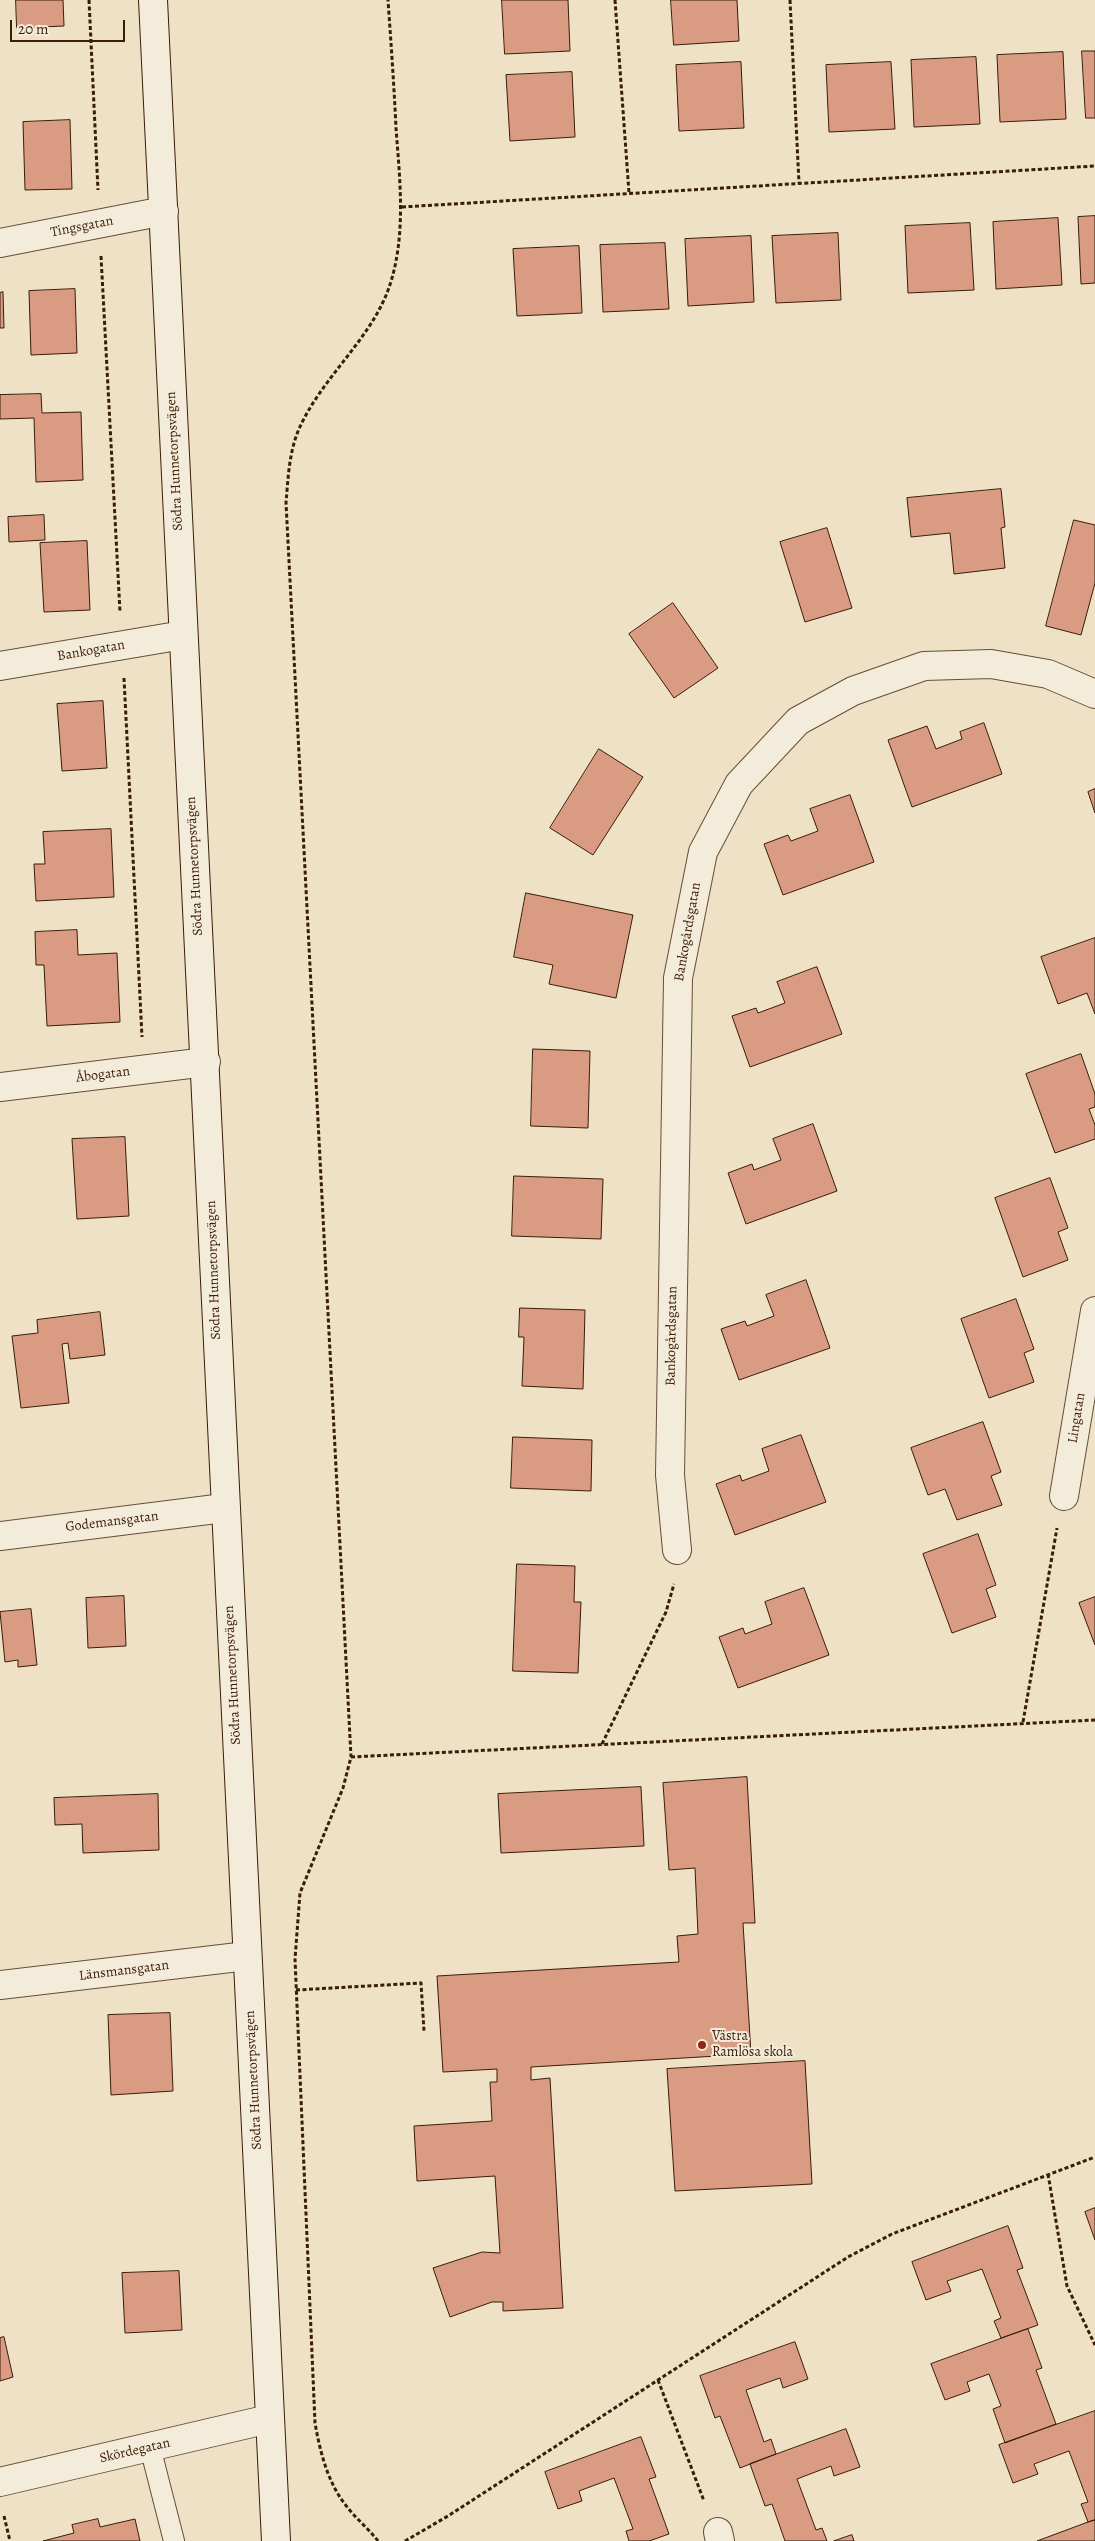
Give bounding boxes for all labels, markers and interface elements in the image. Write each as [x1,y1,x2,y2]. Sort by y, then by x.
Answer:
scale bar [12,10,128,42]
text: 20 m [18,19,49,39]
street label: Tingsgatan [49,213,115,241]
street label: Södra Hunnetorpsvägen [163,391,187,531]
street label: Bankogatan [56,637,126,665]
street label: Södra Hunnetorpsvägen [183,796,207,936]
street label: Bankogårdsgatan [671,881,705,983]
street label: Åbogatan [75,1063,131,1087]
street label: Södra Hunnetorpsvägen [203,1200,225,1340]
street label: Bankogårdsgatan [663,1286,681,1386]
street label: Lingatan [1065,1392,1089,1444]
street label: Godemansgatan [65,1508,159,1536]
street label: Södra Hunnetorpsvägen [221,1605,245,1745]
street label: Länsmansgatan [78,1957,170,1985]
street label: Södra Hunnetorpsvägen [242,2010,266,2150]
place label: Västra Ramlösa skola [712,2029,793,2062]
marker: Västra Ramlösa skola [696,2039,708,2051]
street label: Skördegatan [98,2435,172,2467]

